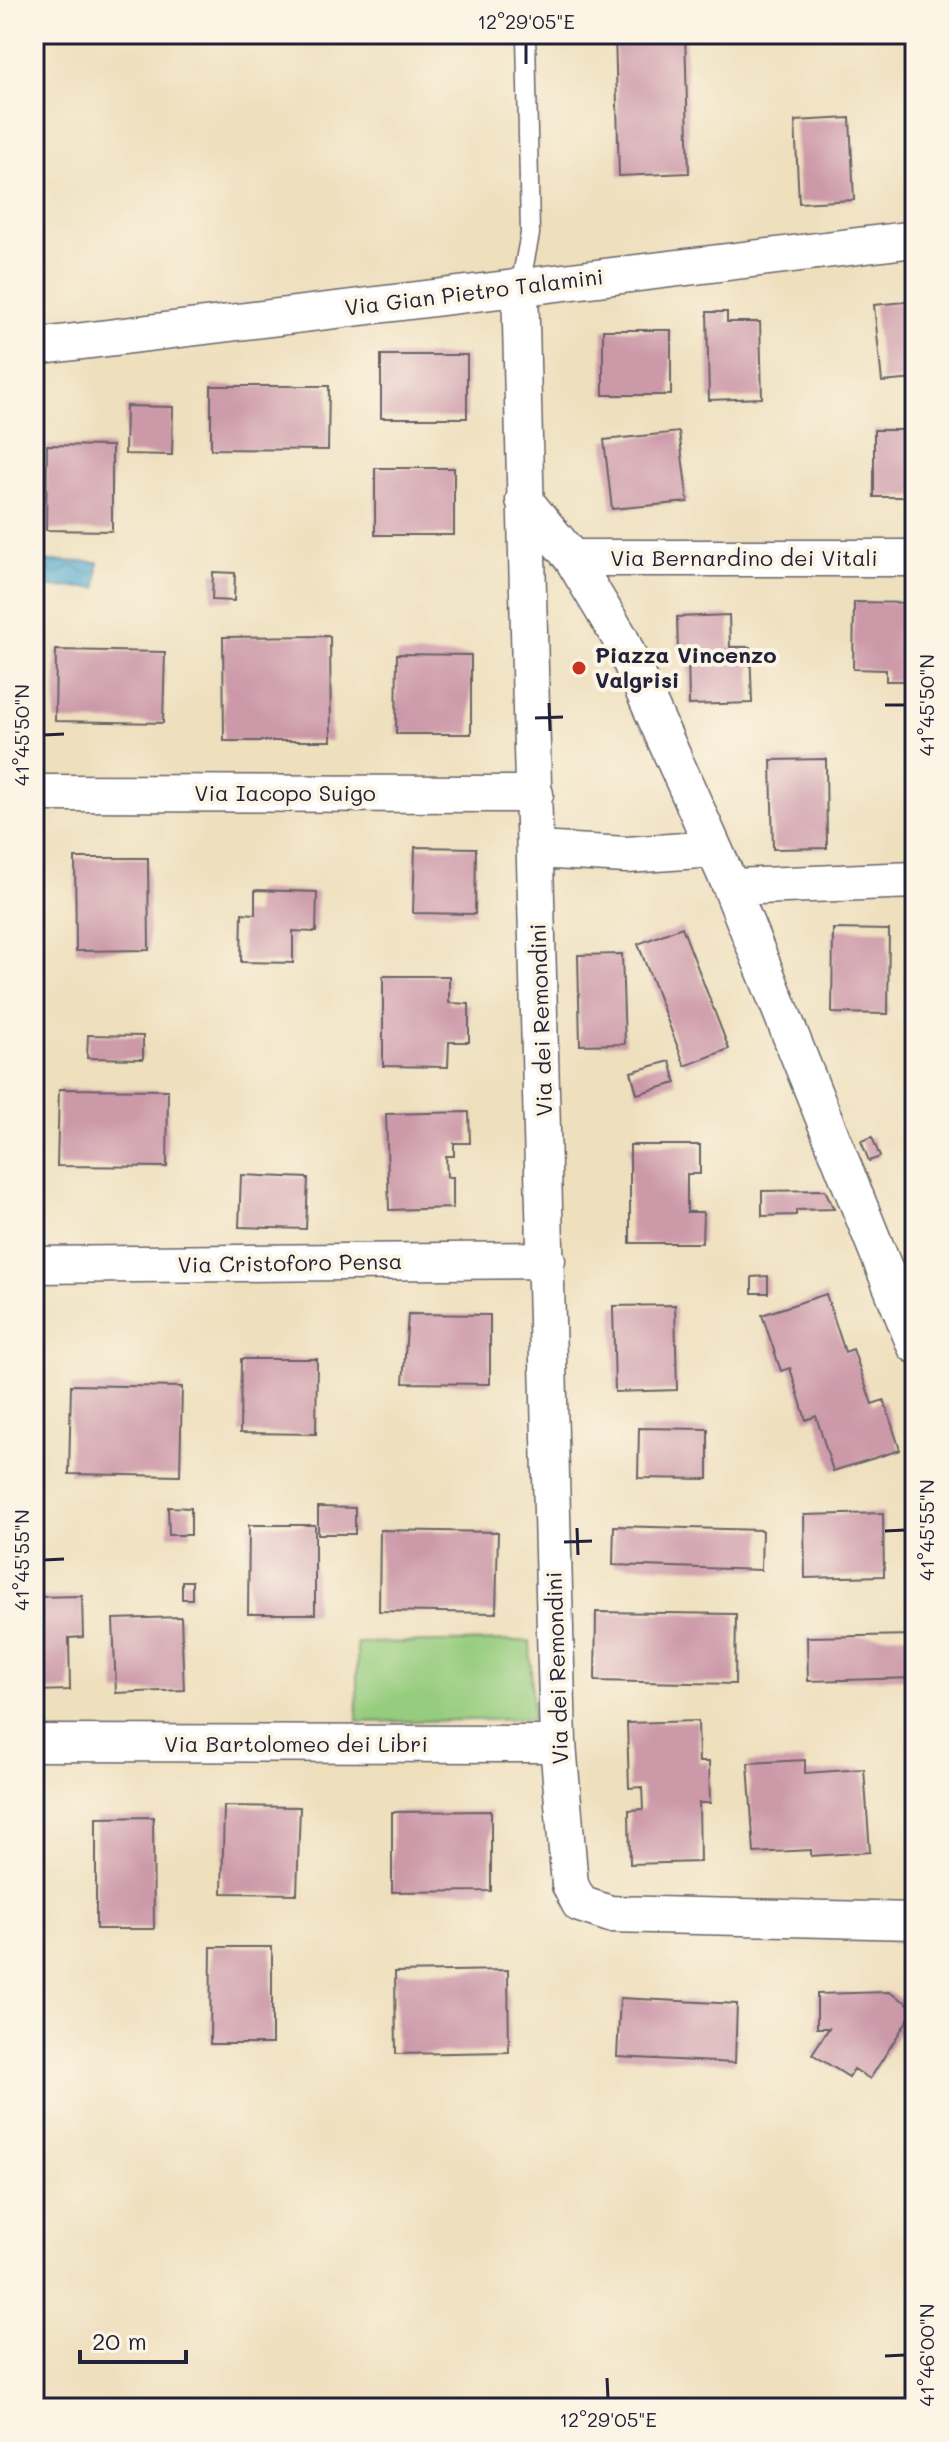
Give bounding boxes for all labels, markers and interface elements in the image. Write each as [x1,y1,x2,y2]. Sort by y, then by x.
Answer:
text: 12°29'05"E [477,8,575,34]
street label: Via Gian Pietro Talamini [343,261,605,322]
street label: Via Bernardino dei Vitali [610,543,878,572]
place label: Piazza Vincenzo Valgrisi [595,640,777,694]
text: 41°45'50"N [913,654,939,756]
marker: Piazza Vincenzo Valgrisi [570,659,588,677]
text: 41°45'50"N [8,684,34,786]
street label: Via Iacopo Suigo [194,778,376,807]
street label: Via dei Remondini [523,923,558,1117]
street label: Via Cristoforo Pensa [177,1246,403,1279]
text: 41°45'55"N [913,1479,939,1581]
text: 41°45'55"N [8,1509,34,1611]
street label: Via dei Remondini [539,1571,574,1765]
street label: Via Bartolomeo dei Libri [164,1729,428,1758]
text: 41°46'00"N [913,2303,939,2407]
scale bar [80,2314,186,2364]
text: 20 m [92,2325,147,2356]
text: 12°29'05"E [559,2406,657,2432]

